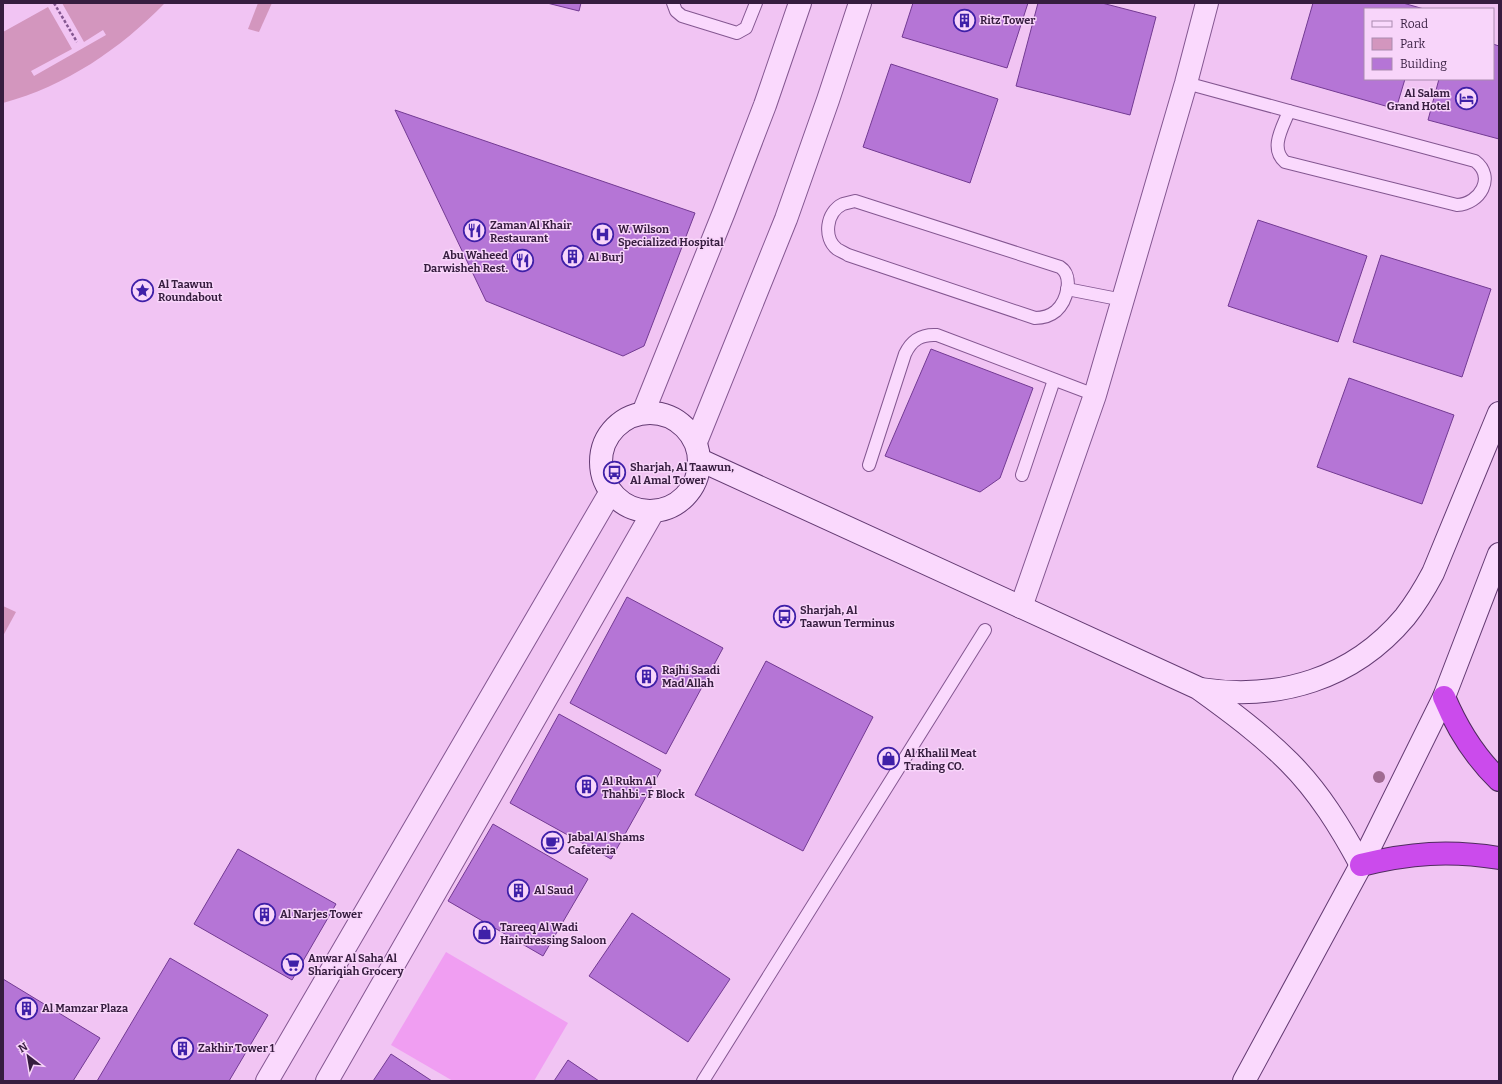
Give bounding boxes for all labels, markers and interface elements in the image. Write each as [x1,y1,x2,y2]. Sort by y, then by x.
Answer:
building icon: Ritz Tower [952,7,978,33]
legend [1364,8,1494,80]
place label: Ritz Tower [980,14,1036,27]
text: Road [1400,17,1428,31]
text: Park [1400,37,1426,51]
text: Building [1400,57,1447,71]
hotel icon: Al Salam Grand Hotel [1453,86,1479,112]
place label: Al Salam Grand Hotel [1387,87,1451,113]
restaurant icon: Zaman Al Khair Restaurant [461,218,487,244]
place label: Zaman Al Khair Restaurant [490,219,572,245]
hospital icon: W. Wilson Specialized Hospital [590,222,616,248]
place label: W. Wilson Specialized Hospital [618,223,724,249]
building icon: Al Burj [559,244,585,270]
restaurant icon: Abu Waheed Darwisheh Rest. [510,248,536,274]
place label: Abu Waheed Darwisheh Rest. [423,249,508,275]
place label: Al Burj [588,251,624,264]
place icon: Al Taawun Roundabout [130,277,156,303]
place label: Al Taawun Roundabout [158,278,223,304]
bus stop icon: Sharjah, Al Taawun, Al Amal Tower [602,460,628,486]
place label: Sharjah, Al Taawun, Al Amal Tower [630,461,734,487]
bus stop icon: Sharjah, Al Taawun Terminus [771,603,797,629]
place label: Sharjah, Al Taawun Terminus [800,604,895,630]
building icon: Rajhi Saadi Mad Allah [633,663,659,689]
place label: Rajhi Saadi Mad Allah [662,664,720,690]
shop icon: Al Khalil Meat Trading CO. [875,746,901,772]
place label: Al Khalil Meat Trading CO. [904,747,977,773]
building icon: Al Rukn Al Thahbi - F Block [573,774,599,800]
place label: Al Rukn Al Thahbi - F Block [602,775,685,801]
cafe icon: Jabal Al Shams Cafeteria [539,830,565,856]
place label: Jabal Al Shams Cafeteria [567,831,645,857]
building icon: Al Saud [505,877,531,903]
place label: Al Saud [534,884,574,897]
building icon: Al Narjes Tower [252,901,278,927]
place label: Al Narjes Tower [280,908,363,921]
shop icon: Tareeq Al Wadi Hairdressing Saloon [471,920,497,946]
place label: Tareeq Al Wadi Hairdressing Saloon [500,921,606,947]
supermarket icon: Anwar Al Saha Al Shariqiah Grocery [279,951,305,977]
place label: Anwar Al Saha Al Shariqiah Grocery [308,952,405,978]
building icon: Al Mamzar Plaza [14,995,40,1021]
place label: Al Mamzar Plaza [42,1002,129,1015]
building icon: Zakhir Tower 1 [170,1035,196,1061]
north arrow [8,1036,48,1076]
text: N [16,1040,31,1056]
place label: Zakhir Tower 1 [198,1042,275,1055]

